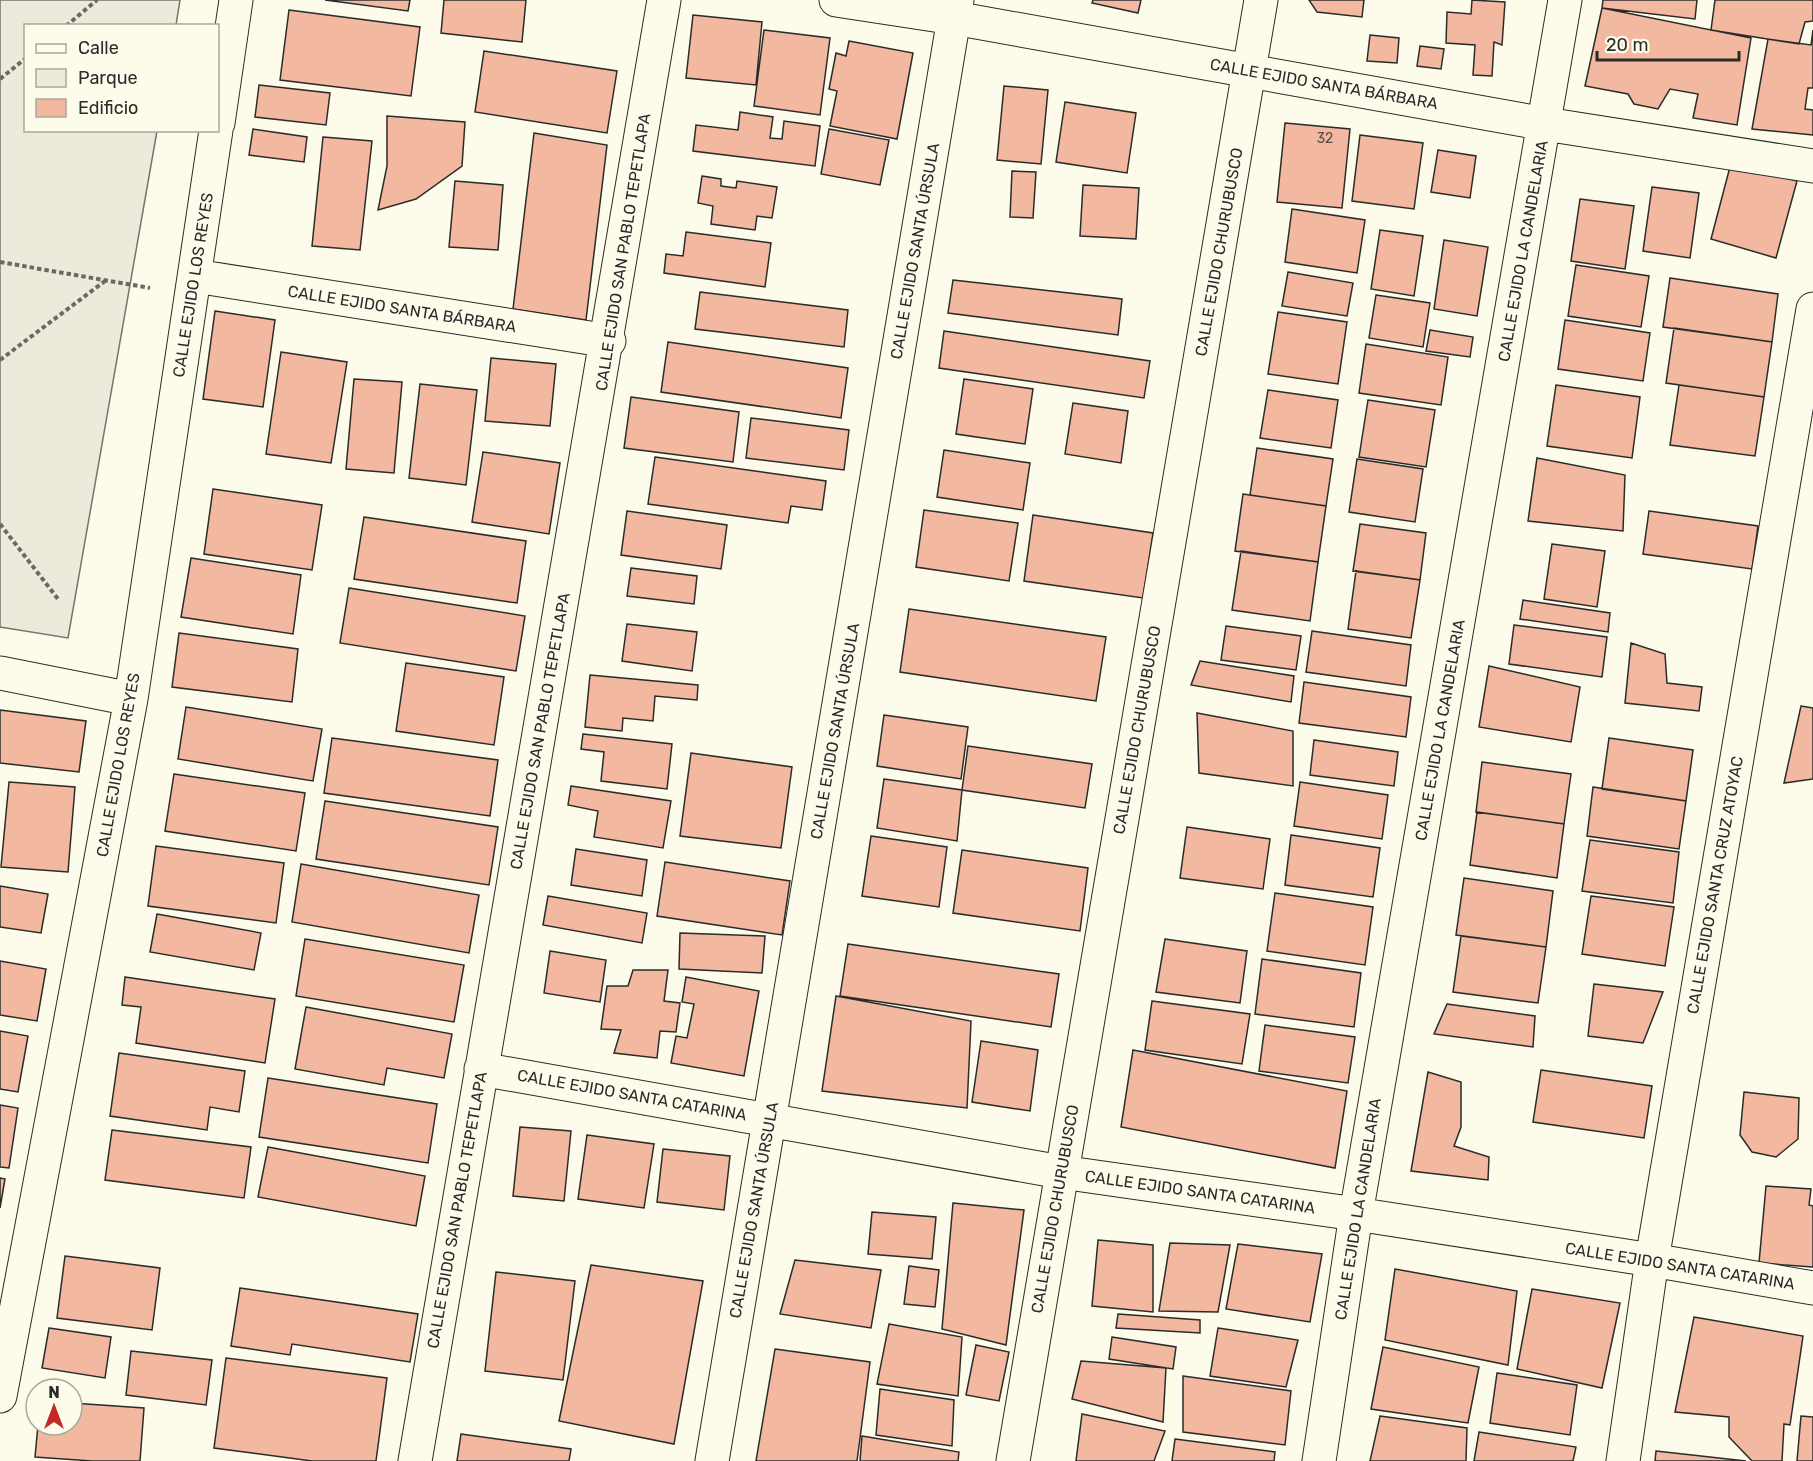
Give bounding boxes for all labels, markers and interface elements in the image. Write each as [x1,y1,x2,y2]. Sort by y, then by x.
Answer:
legend [24,24,219,132]
scale bar [1597,24,1740,62]
text: 20 m [1606,34,1648,56]
text: Calle [78,37,119,59]
street label: CALLE EJIDO SANTA BÁRBARA [1209,55,1440,113]
text: Parque [78,67,138,89]
text: Edificio [78,97,138,119]
street label: CALLE EJIDO SAN PABLO TEPETLAPA [592,112,654,392]
house number: 32 [1317,130,1333,147]
street label: CALLE EJIDO LA CANDELARIA [1494,139,1552,363]
street label: CALLE EJIDO SANTA ÚRSULA [886,141,943,361]
street label: CALLE EJIDO CHURUBUSCO [1191,146,1247,358]
street label: CALLE EJIDO LOS REYES [169,191,217,379]
street label: CALLE EJIDO SANTA BÁRBARA [286,282,518,336]
street label: CALLE EJIDO SAN PABLO TEPETLAPA [506,591,574,871]
street label: CALLE EJIDO LA CANDELARIA [1411,618,1469,842]
street label: CALLE EJIDO SANTA ÚRSULA [806,621,863,841]
street label: CALLE EJIDO CHURUBUSCO [1109,624,1165,836]
street label: CALLE EJIDO LOS REYES [92,671,144,859]
street label: CALLE EJIDO SANTA CRUZ ATOYAC [1683,755,1747,1015]
street label: CALLE EJIDO SANTA CATARINA [516,1065,748,1125]
street label: CALLE EJIDO SAN PABLO TEPETLAPA [423,1070,491,1350]
street label: CALLE EJIDO LA CANDELARIA [1331,1096,1385,1321]
street label: CALLE EJIDO SANTA ÚRSULA [725,1100,782,1320]
street label: CALLE EJIDO CHURUBUSCO [1027,1103,1083,1315]
street label: CALLE EJIDO SANTA CATARINA [1084,1166,1317,1218]
street label: CALLE EJIDO SANTA CATARINA [1564,1238,1797,1294]
north arrow [24,1377,84,1437]
text: N [48,1383,60,1402]

